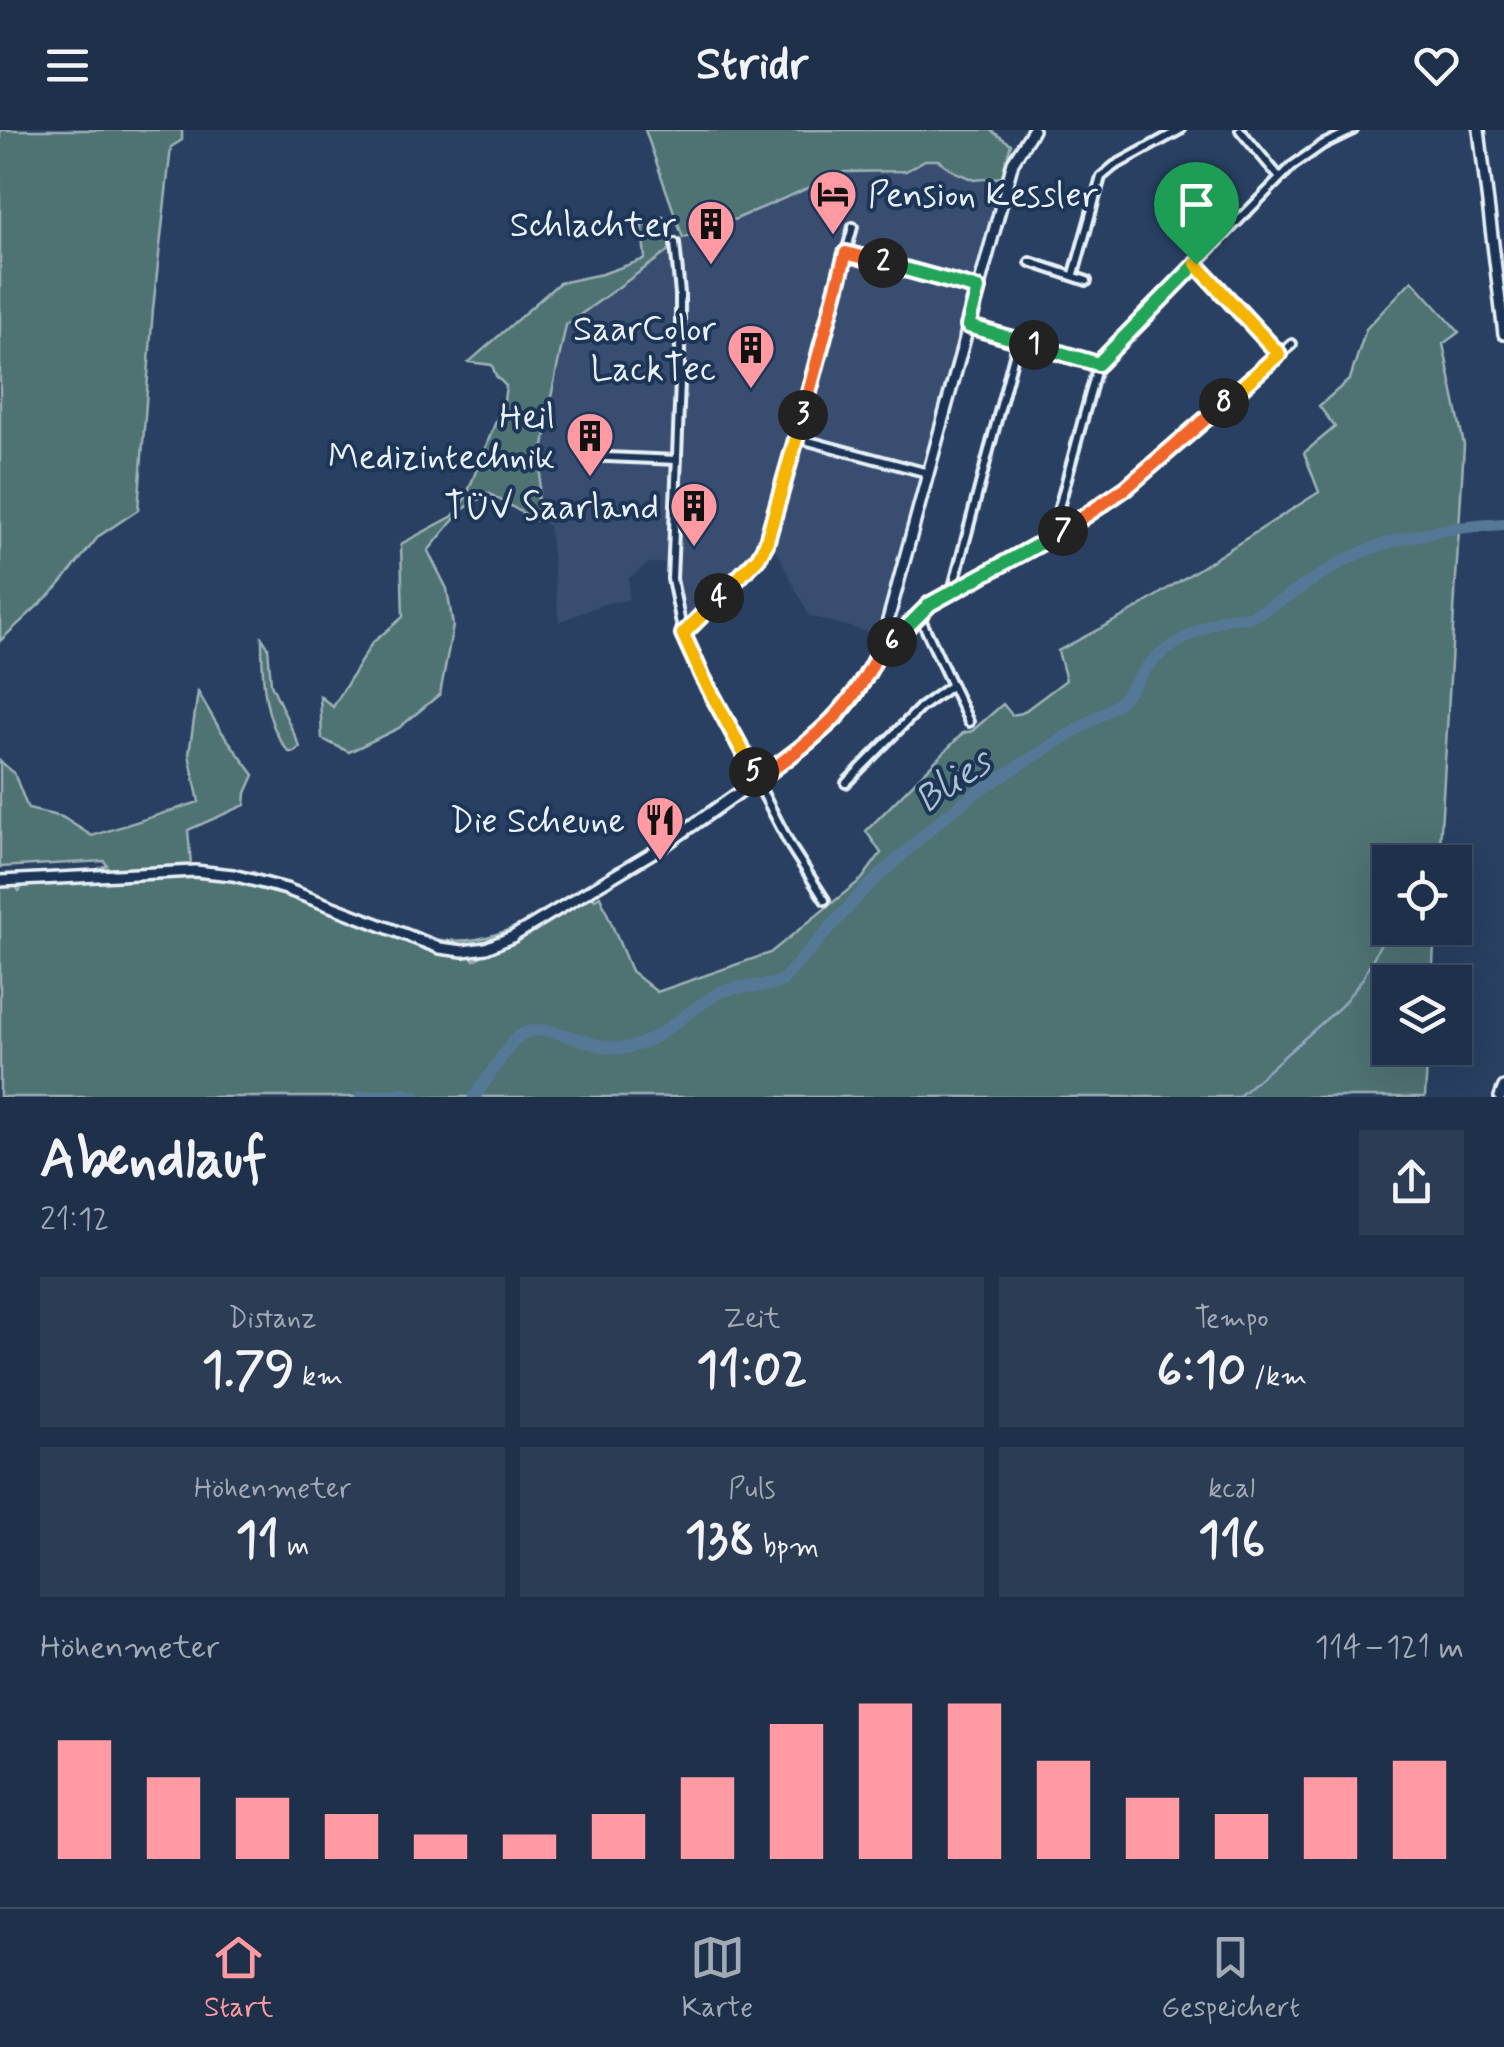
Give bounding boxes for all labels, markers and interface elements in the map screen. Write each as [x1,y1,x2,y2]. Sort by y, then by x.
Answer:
text: Stridr [696,36,808,95]
icon: menu [40,38,95,93]
icon: heart [1409,38,1464,93]
pin [1154,162,1239,265]
hotel icon: Pension Kessler [807,168,859,236]
place label: Pension Kessler [868,173,1098,219]
icon: arrive [1169,177,1224,232]
building icon: Schlachter [685,198,737,266]
place label: Schlachter [510,203,677,249]
pin: 2 [858,238,908,288]
text: 2 [876,244,890,281]
place label: SaarColor LackTec [573,307,717,393]
pin: 1 [1009,320,1059,370]
building icon: SaarColor LackTec [725,322,777,390]
text: 1 [1028,326,1040,363]
pin: 8 [1199,378,1249,428]
text: 8 [1216,384,1232,421]
pin: 3 [778,390,828,440]
place label: Heil Medizintechnik [328,395,555,481]
text: 3 [797,396,809,433]
building icon: Heil Medizintechnik [564,410,616,478]
building icon: TÜV Saarland [668,480,720,548]
place label: TÜV Saarland [444,485,659,531]
pin: 7 [1038,506,1088,556]
text: 7 [1055,512,1072,549]
pin: 4 [694,573,744,623]
text: 4 [711,579,727,616]
pin: 6 [867,617,917,667]
text: 6 [885,623,899,660]
water label: Blies [906,737,1004,826]
pin: 5 [729,747,779,797]
text: 5 [746,753,762,790]
restaurant icon: Die Scheune [634,794,686,862]
place label: Die Scheune [450,799,625,845]
map controls [1372,845,1472,1065]
button: locate [1372,845,1472,945]
button: layers [1372,965,1472,1065]
text: Abendlauf [40,1125,267,1197]
button: share [1359,1130,1464,1235]
text: 21:12 [40,1199,109,1241]
text: Distanz [228,1301,316,1338]
text: Zeit [724,1301,780,1338]
text: Tempo [1195,1301,1269,1338]
text: 1.79 [202,1338,295,1404]
text: 11:02 [696,1338,808,1404]
text: 6:10 [1156,1338,1246,1404]
text: km [295,1359,343,1396]
text: /km [1246,1359,1307,1396]
text: Höhenmeter [194,1471,351,1508]
text: Puls [728,1471,776,1508]
text: kcal [1208,1471,1255,1508]
text: 11 [235,1508,279,1574]
text: 138 [685,1508,755,1574]
text: 116 [1198,1508,1265,1574]
text: m [279,1529,309,1566]
text: bpm [755,1529,819,1566]
text: Höhenmeter [40,1627,219,1669]
text: 114–121 m [1315,1627,1464,1669]
tab: Start [204,1930,273,2027]
tab: Karte [682,1930,753,2027]
tab: Gespeichert [1161,1930,1300,2027]

